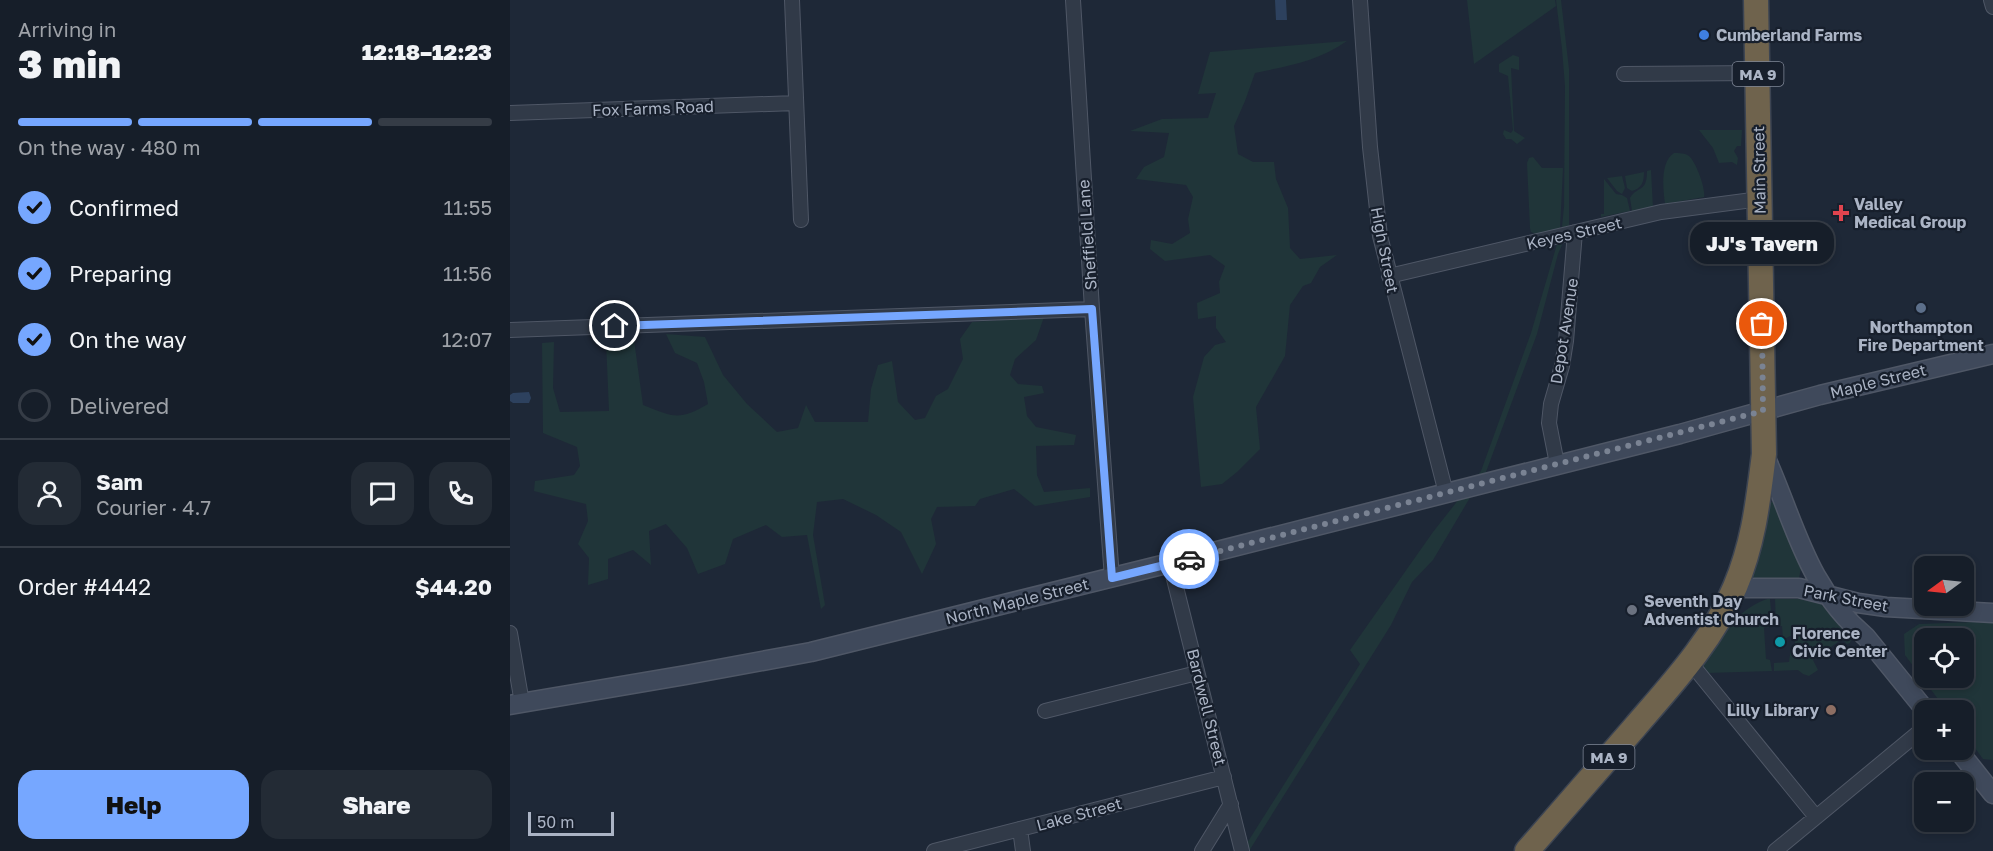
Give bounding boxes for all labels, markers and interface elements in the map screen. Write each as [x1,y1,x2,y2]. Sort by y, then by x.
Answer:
text: Arriving in [18,17,116,41]
place label: Cumberland Farms [1716,25,1862,45]
marker: Cumberland Farms [1697,28,1711,42]
text: 12:18–12:23 [362,38,492,65]
text: 3 min [18,40,121,87]
road number: MA 9 [1732,62,1784,86]
street label: Fox Farms Road [592,96,714,120]
street label: Main Street [1748,126,1770,214]
text: On the way · 480 m [18,135,200,159]
street label: Sheffield Lane [1073,179,1101,291]
icon: check [18,191,51,224]
text: Confirmed [69,194,179,221]
place label: Valley Medical Group [1854,194,1967,232]
text: 11:55 [443,195,492,219]
marker: Valley Medical Group [1832,204,1850,222]
street label: High Street [1367,205,1403,295]
street label: Keyes Street [1524,212,1624,254]
callout: JJ's Tavern [1690,222,1834,264]
text: JJ's Tavern [1706,231,1818,255]
icon: check [18,257,51,290]
text: Preparing [69,260,172,287]
text: 11:56 [443,261,492,285]
street label: Depot Avenue [1546,277,1582,385]
pin [1736,298,1787,349]
pin [589,300,640,351]
marker: Northampton Fire Department [1914,301,1928,315]
icon: bag [1745,307,1778,340]
icon: home [598,309,631,342]
place label: Northampton Fire Department [1858,317,1984,355]
icon: check [18,323,51,356]
text: On the way [69,326,187,353]
text: 12:07 [442,327,492,351]
street label: Maple Street [1828,359,1928,403]
text: Delivered [69,392,169,419]
button: person [18,462,81,525]
button: chat [351,462,414,525]
button: phone [429,462,492,525]
text: Sam [96,468,143,495]
text: Courier · 4.7 [96,495,211,519]
courier [1159,529,1219,589]
icon: car [1173,543,1206,576]
north arrow [1914,556,1974,616]
map controls [1914,556,1974,832]
text: Order #4442 [18,573,151,600]
text: $44.20 [415,573,492,600]
street label: North Maple Street [943,574,1091,628]
street label: Park Street [1802,580,1890,616]
place label: Seventh Day Adventist Church [1644,591,1779,629]
marker: Seventh Day Adventist Church [1625,603,1639,617]
place label: Florence Civic Center [1792,623,1888,661]
button: locate [1914,628,1974,688]
marker: Florence Civic Center [1773,635,1787,649]
street label: Bardwell Street [1183,647,1231,767]
place label: Lilly Library [1727,700,1819,720]
button: + [1914,700,1974,760]
marker: Lilly Library [1824,703,1838,717]
road number: MA 9 [1584,745,1634,769]
button: Help [18,770,249,839]
button: Share [261,770,492,839]
button: − [1914,772,1974,832]
street label: Lake Street [1034,793,1124,835]
scale bar [528,809,614,836]
text: 50 m [537,812,574,832]

